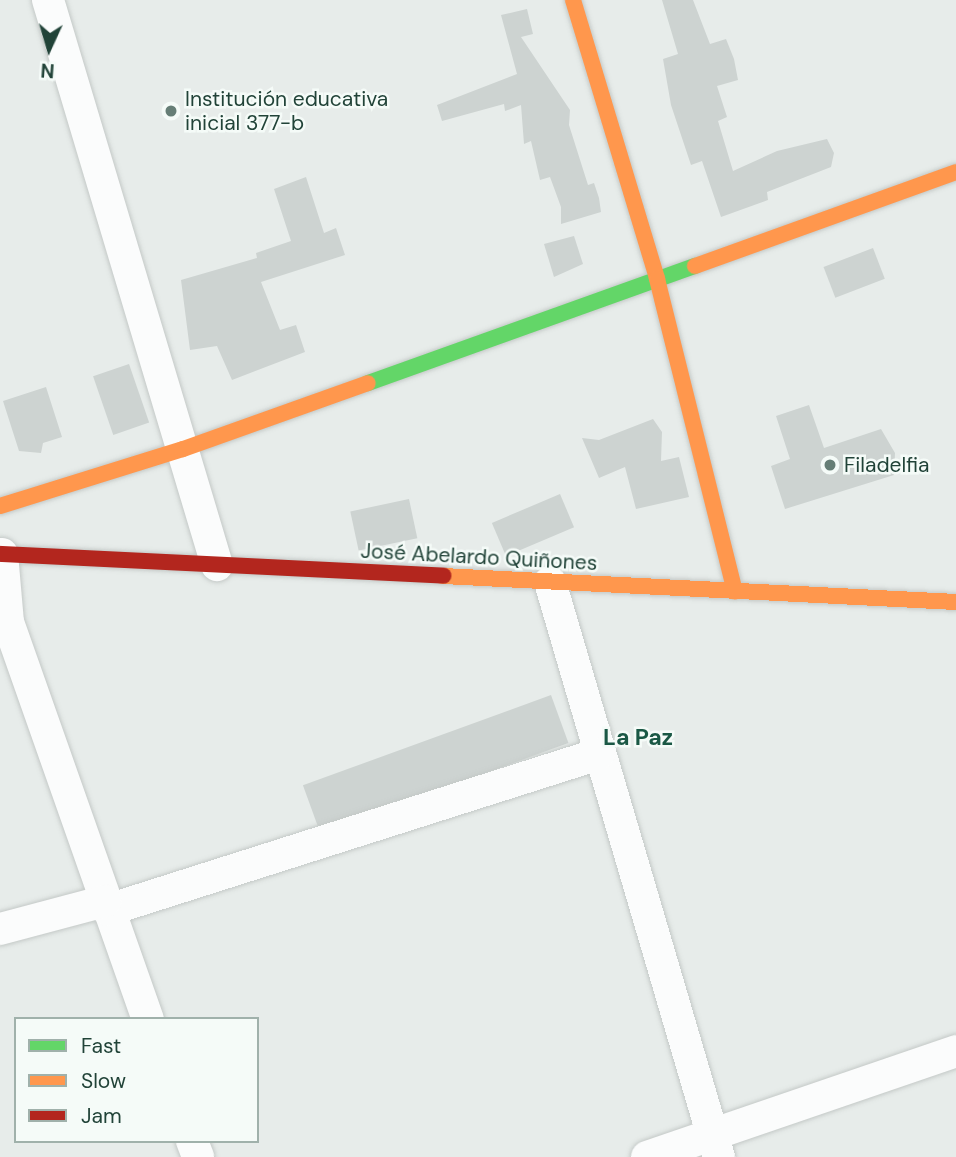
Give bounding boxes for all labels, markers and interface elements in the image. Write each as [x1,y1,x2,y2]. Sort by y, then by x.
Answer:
north arrow [14,14,84,84]
text: N [40,57,55,83]
place label: Institución educativa inicial 377-b [185,86,388,136]
marker: Institución educativa inicial 377-b [163,103,179,119]
place label: Filadelfia [844,452,929,478]
marker: Filadelfia [822,457,838,473]
street label: José Abelardo Quiñones [360,538,598,576]
district label: La Paz [603,723,673,751]
legend [14,1017,259,1143]
text: Fast [81,1032,121,1060]
text: Slow [81,1067,126,1095]
text: Jam [81,1102,122,1130]

